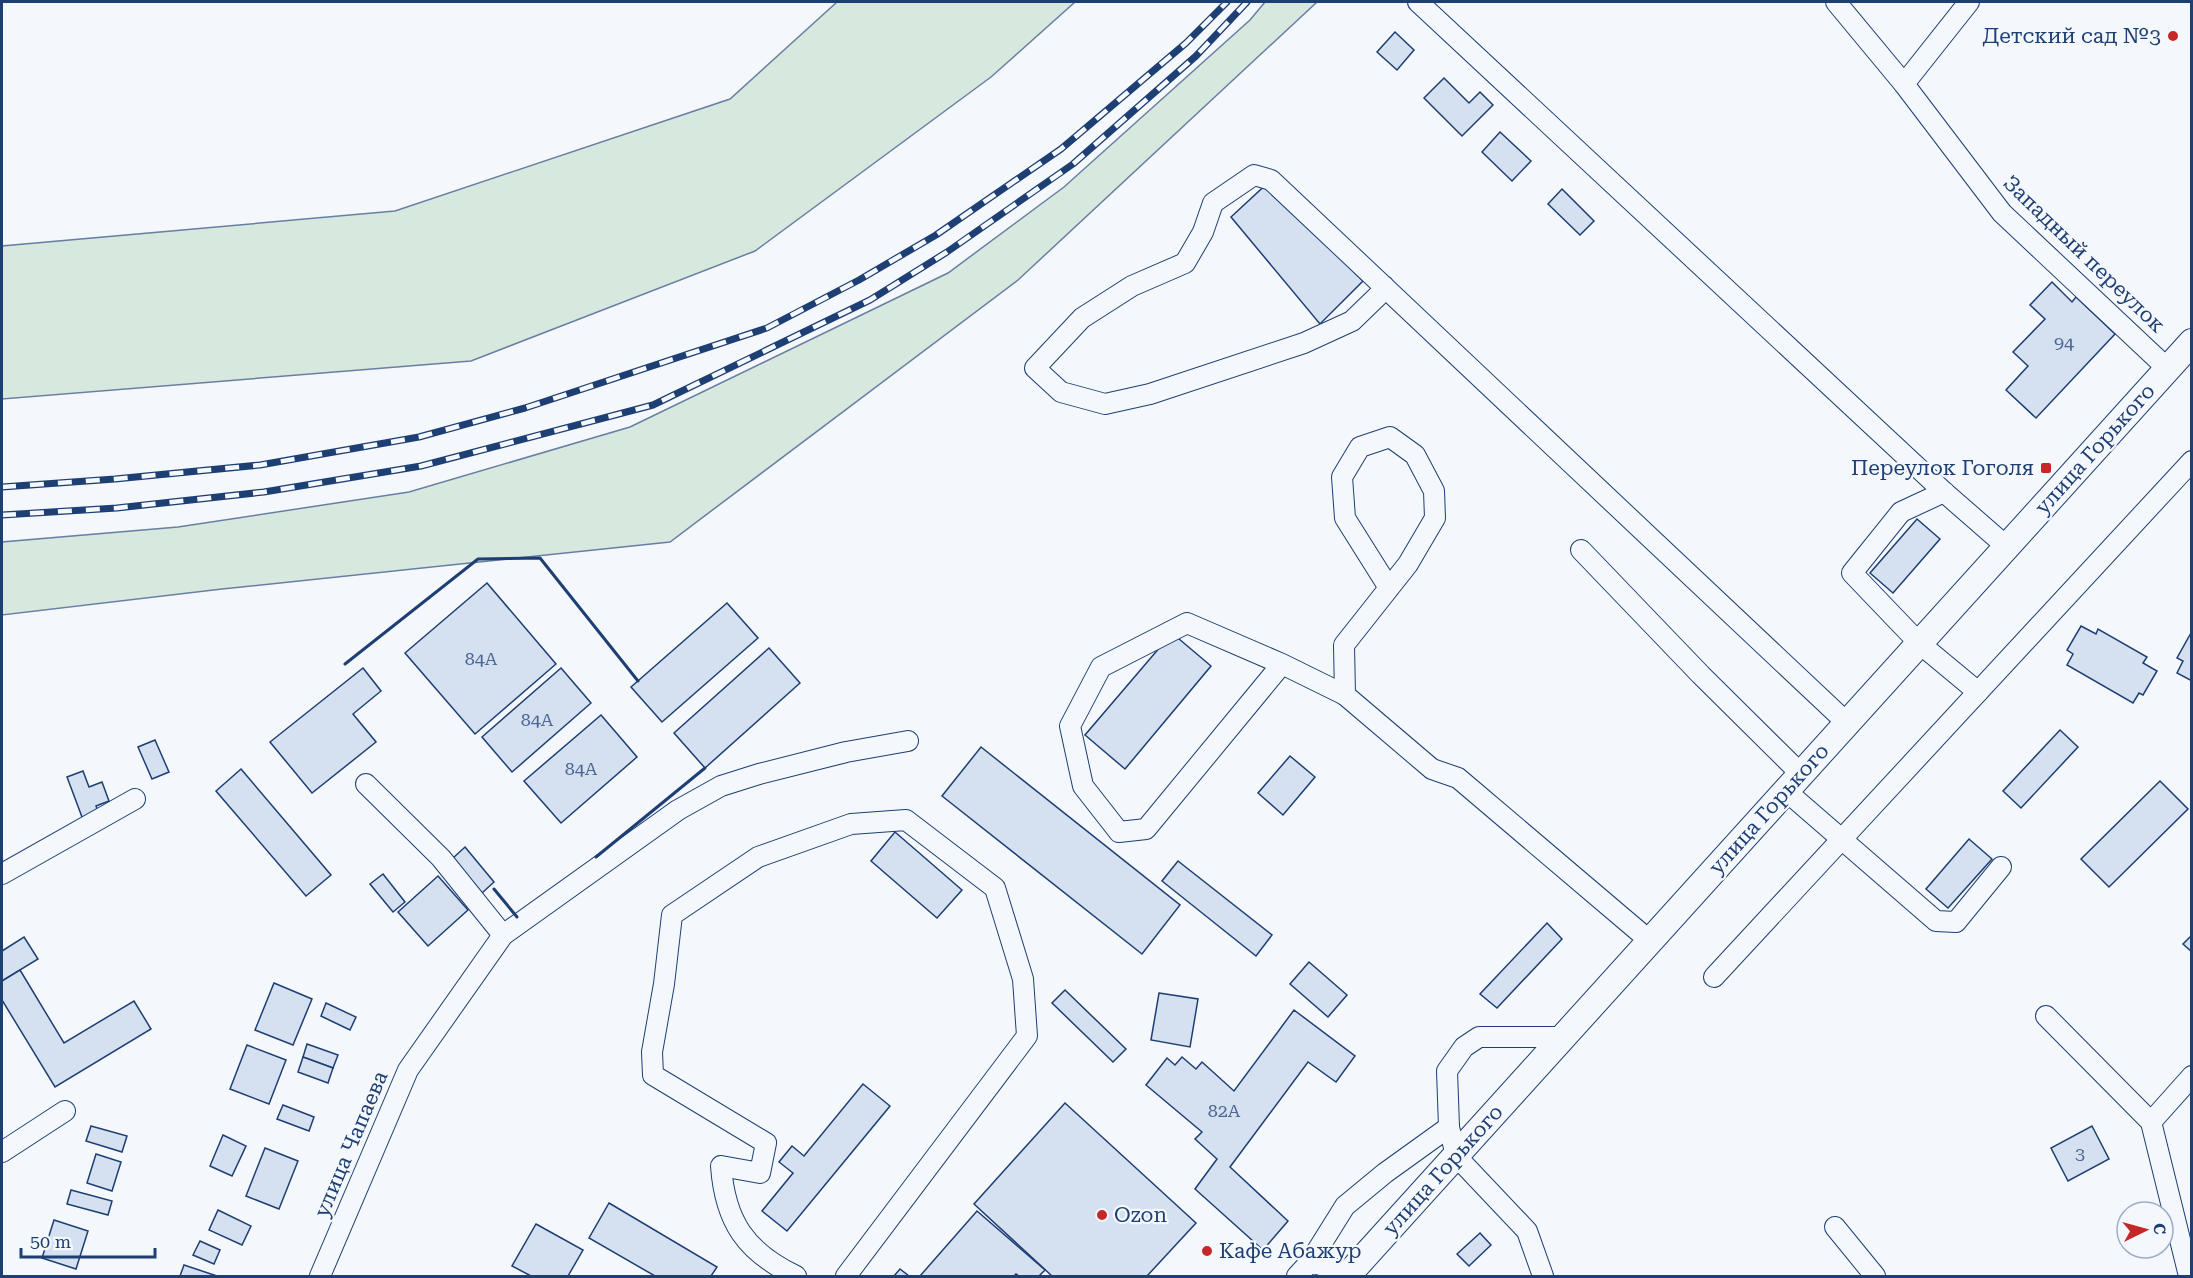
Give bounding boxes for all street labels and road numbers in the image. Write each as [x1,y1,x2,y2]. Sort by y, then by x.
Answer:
street label: Западный переулок [1998,171,2170,337]
street label: улица Горького [2030,379,2160,519]
street label: улица Горького [1704,739,1834,879]
street label: улица Чапаева [309,1067,393,1221]
street label: улица Горького [1378,1100,1508,1240]

